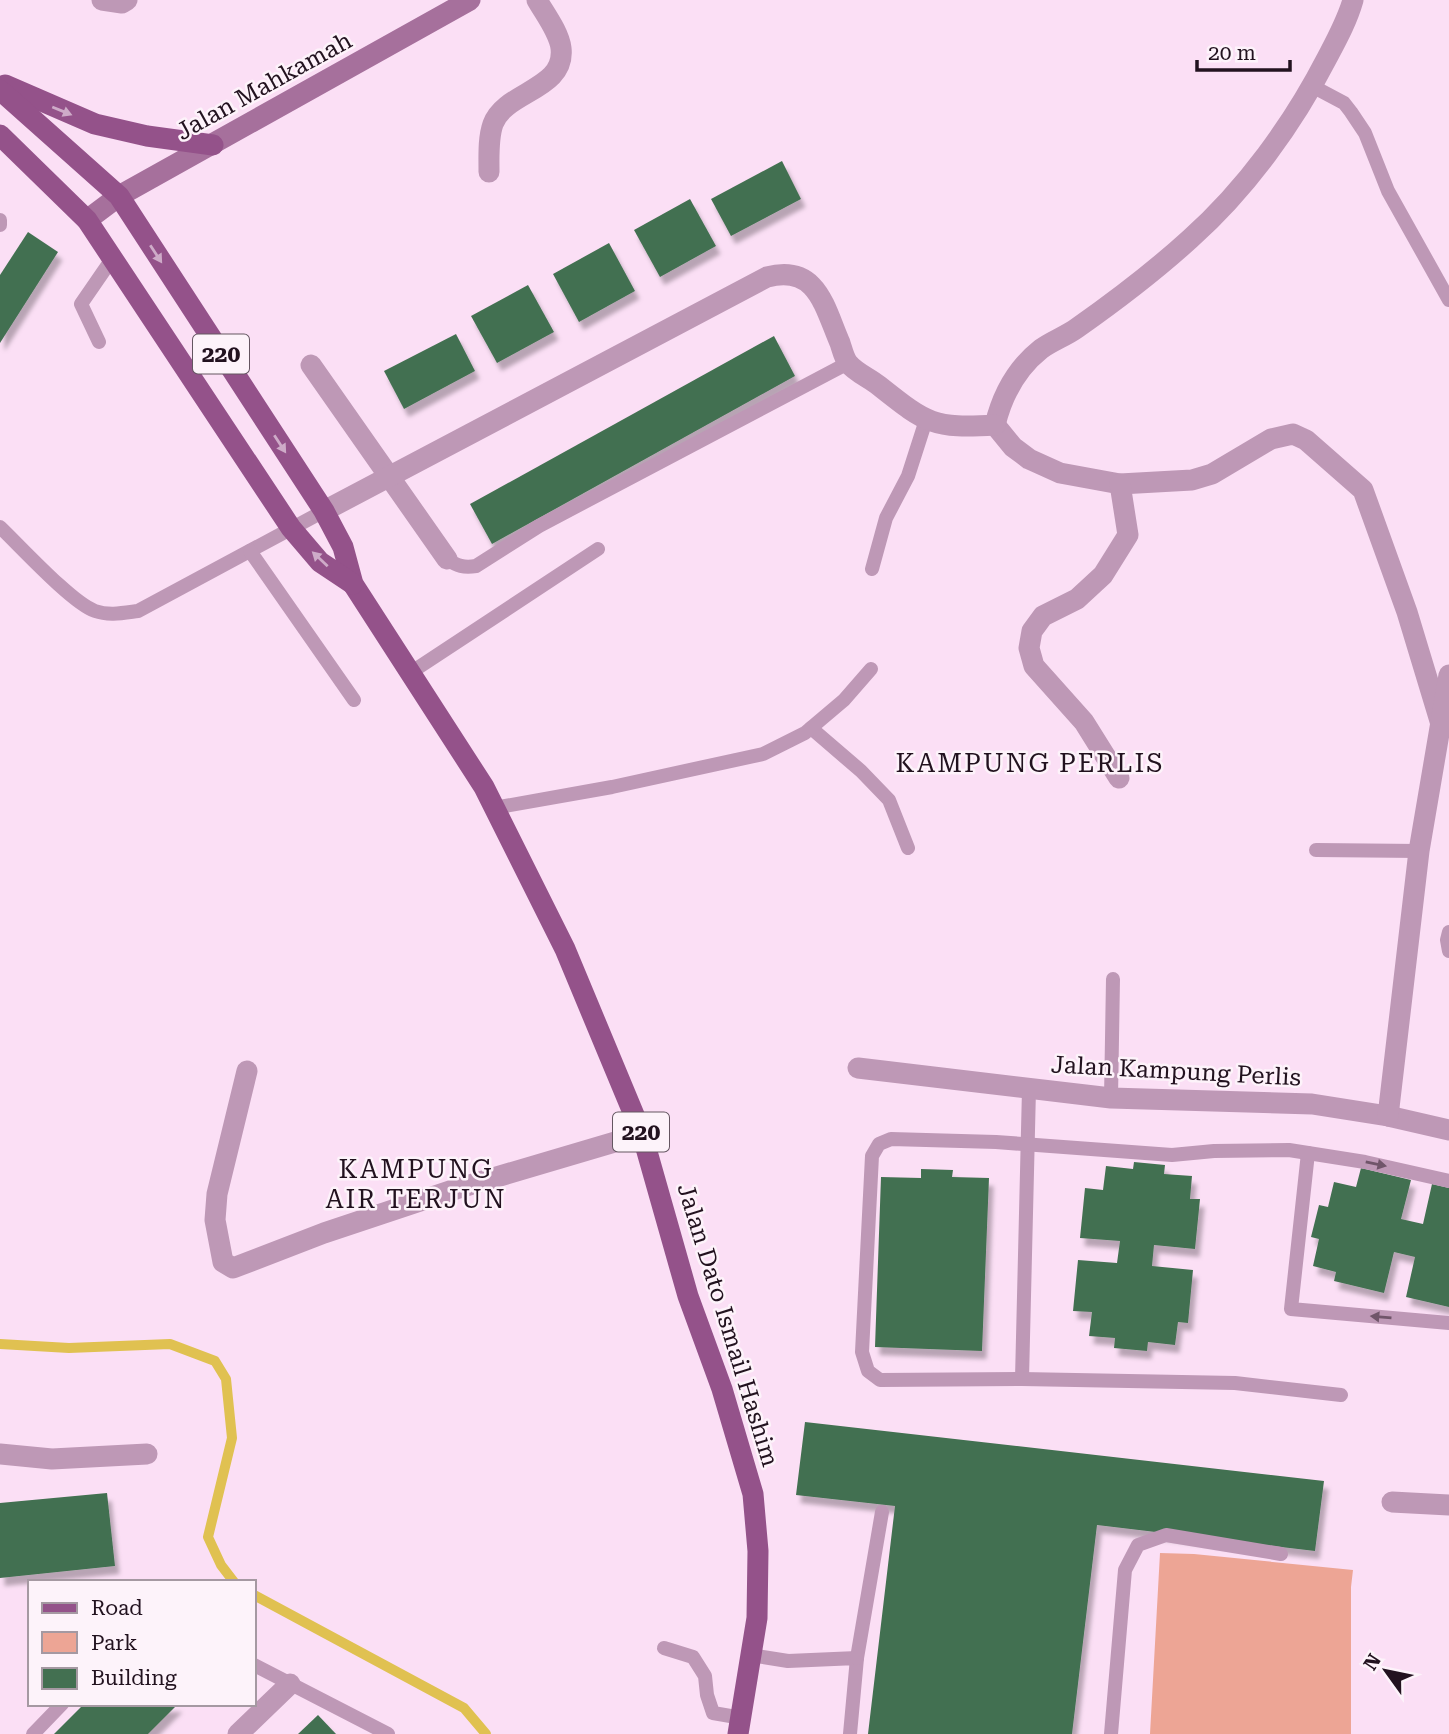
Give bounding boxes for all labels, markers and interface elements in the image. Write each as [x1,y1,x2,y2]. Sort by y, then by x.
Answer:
street label: Jalan Mahkamah [171,26,357,146]
scale bar [1197,28,1290,72]
text: 20 m [1208,41,1256,65]
one-way arrow [52,105,73,116]
one-way arrow [149,244,162,264]
road number: 220 [193,334,249,374]
one-way arrow [274,435,287,454]
one-way arrow [311,551,328,567]
district label: KAMPUNG PERLIS [896,748,1164,778]
street label: Jalan Kampung Perlis [1050,1050,1302,1092]
road number: 220 [613,1112,669,1152]
district label: KAMPUNG AIR TERJUN [325,1154,507,1214]
one-way arrow [1365,1159,1387,1170]
street label: Jalan Dato Ismail Hashim [672,1180,784,1470]
one-way arrow [1370,1311,1392,1322]
legend [28,1580,256,1706]
text: Road [91,1596,143,1620]
text: Park [91,1631,137,1655]
north arrow [1351,1636,1421,1706]
text: N [1359,1649,1386,1674]
text: Building [91,1666,177,1690]

